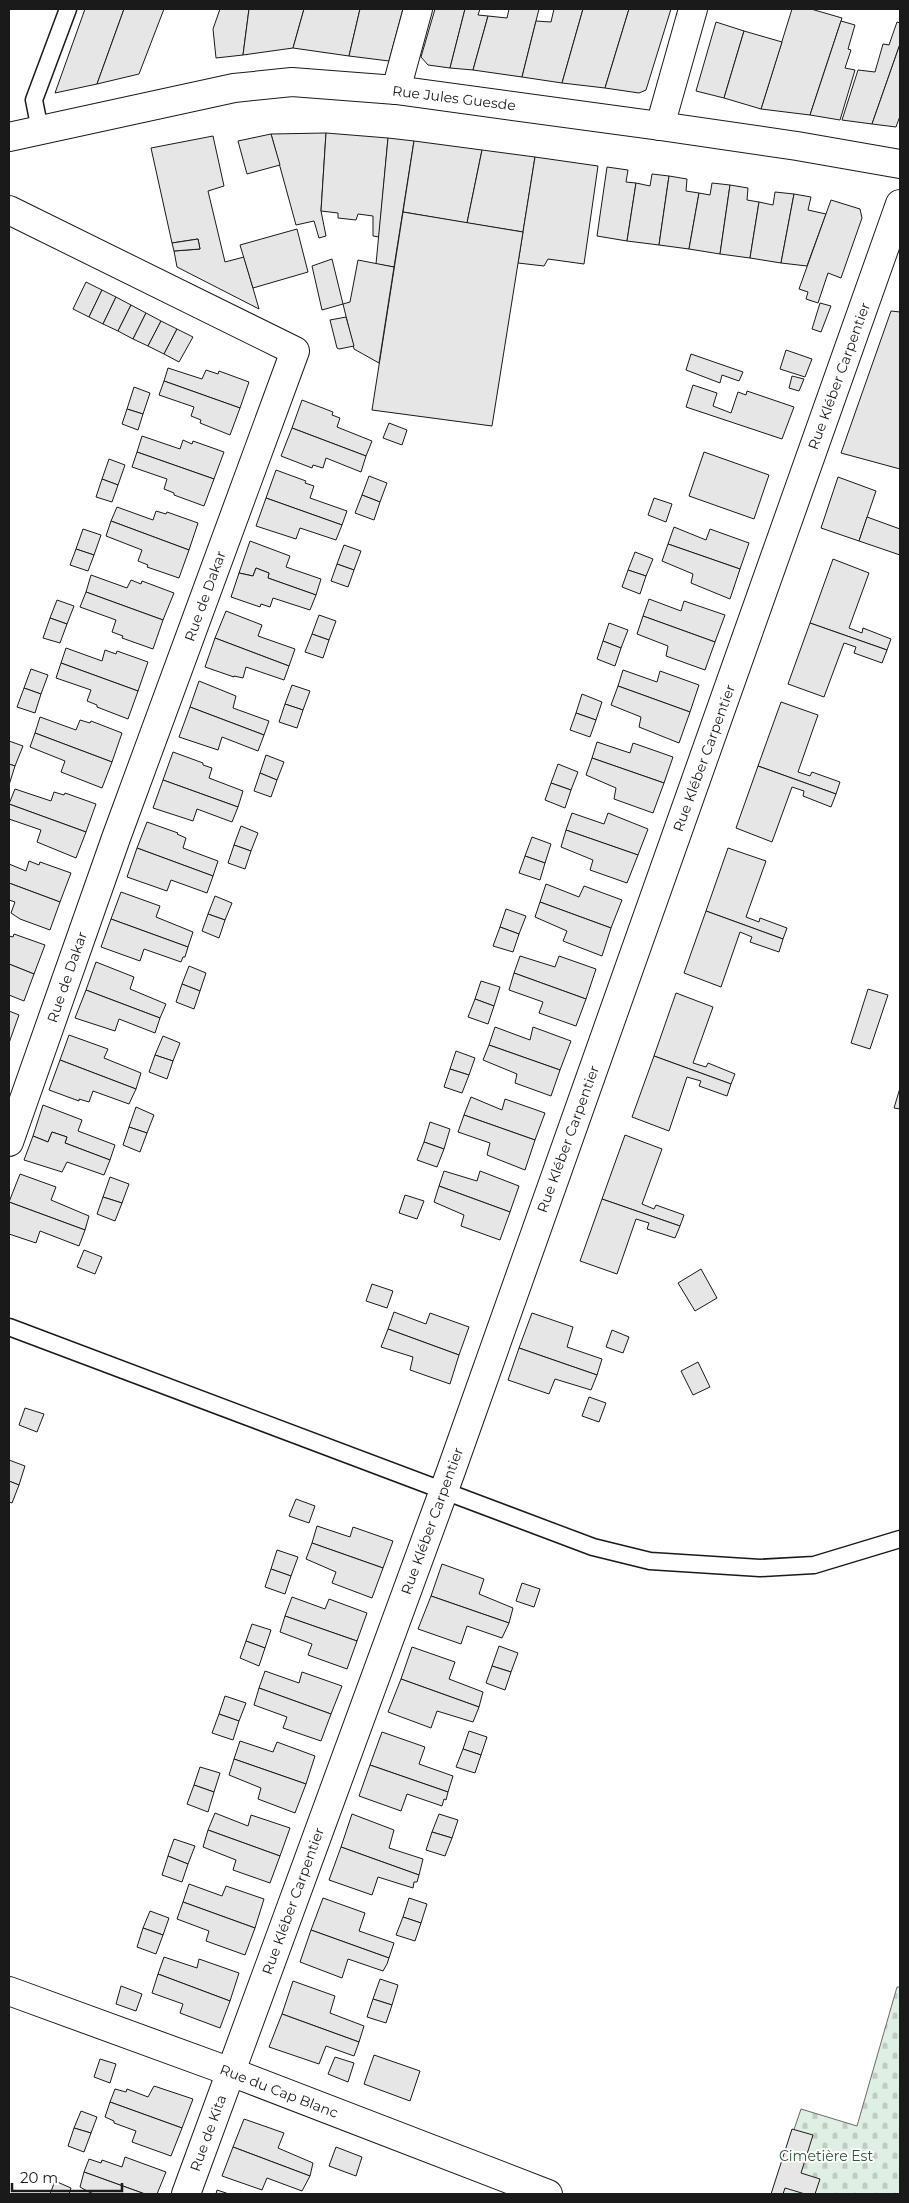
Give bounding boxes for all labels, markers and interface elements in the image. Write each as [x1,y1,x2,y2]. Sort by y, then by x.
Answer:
street label: Rue Jules Guesde [391,81,517,115]
street label: Rue Kléber Carpentier [804,299,874,452]
street label: Rue de Dakar [180,548,230,644]
street label: Rue Kléber Carpentier [669,681,739,834]
street label: Rue de Dakar [43,929,91,1025]
street label: Rue Kléber Carpentier [533,1062,603,1215]
street label: Rue Kléber Carpentier [397,1444,467,1597]
street label: Rue Kléber Carpentier [258,1824,328,1977]
street label: Rue du Cap Blanc [217,2060,341,2122]
street label: Rue de Kita [186,2092,230,2174]
park label: Cimetière Est [779,2147,873,2165]
scale bar [12,2160,122,2192]
text: 20 m [20,2168,58,2187]

